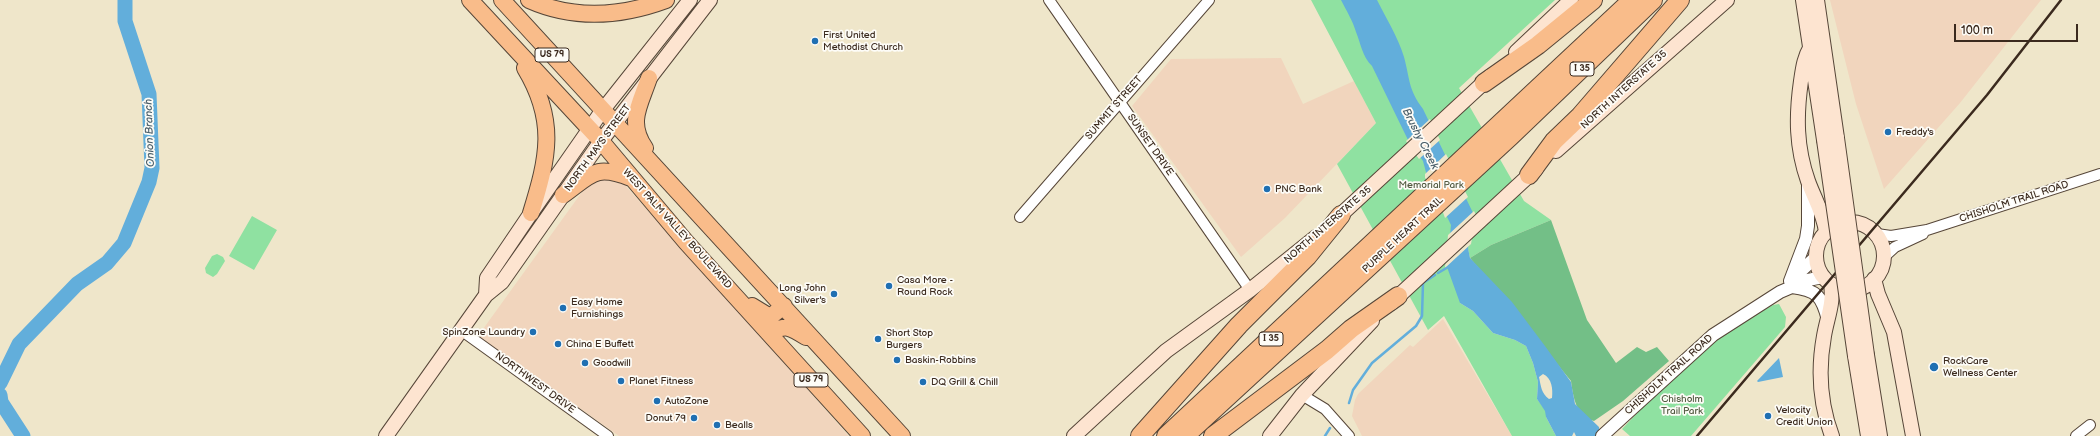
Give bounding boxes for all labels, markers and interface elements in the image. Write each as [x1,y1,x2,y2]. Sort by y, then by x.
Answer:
scale bar [1956,16,2080,42]
text: 100 m [1961,23,1993,38]
place label: First United Methodist Church [823,29,903,52]
marker: First United Methodist Church [810,36,820,46]
road number: US 79 [535,48,569,62]
street label: NORTH INTERSTATE 35 [1578,48,1670,132]
road number: I 35 [1570,62,1594,76]
street label: SUMMIT STREET [1083,74,1145,142]
water label: Onion Branch [142,99,158,167]
street label: NORTH MAYS STREET [562,102,634,194]
water label: Brushy Creek [1399,106,1441,172]
street label: SUNSET DRIVE [1124,112,1176,178]
place label: Freddy's [1896,126,1934,138]
marker: Freddy's [1883,127,1893,137]
street label: WEST PALM VALLEY BOULEVARD [620,167,734,291]
park label: Memorial Park [1398,179,1464,191]
street label: CHISHOLM TRAIL ROAD [1958,179,2070,225]
place label: PNC Bank [1275,183,1322,195]
marker: PNC Bank [1262,184,1272,194]
street label: NORTH INTERSTATE 35 [1282,184,1374,266]
street label: PURPLE HEART TRAIL [1360,194,1446,276]
place label: Casa More - Round Rock [897,274,953,298]
marker: Casa More - Round Rock [884,281,894,291]
place label: Long John Silver's [779,282,826,306]
marker: Long John Silver's [829,289,839,299]
place label: Easy Home Furnishings [571,296,623,320]
marker: Easy Home Furnishings [558,303,568,313]
place label: SpinZone Laundry [442,326,525,338]
marker: SpinZone Laundry [528,327,538,337]
place label: Short Stop Burgers [886,327,933,350]
road number: I 35 [1259,332,1283,346]
street label: CHISHOLM TRAIL ROAD [1623,332,1715,418]
marker: Short Stop Burgers [873,334,883,344]
place label: China E Buffett [566,338,634,350]
marker: China E Buffett [553,339,563,349]
street label: NORTHWEST DRIVE [493,350,577,416]
place label: Baskin-Robbins [905,354,976,366]
marker: Baskin-Robbins [892,355,902,365]
place label: RockCare Wellness Center [1943,355,2017,378]
place label: Goodwill [593,357,631,369]
marker: Goodwill [580,358,590,368]
marker: RockCare Wellness Center [1928,361,1940,373]
road number: US 79 [794,373,828,387]
place label: Planet Fitness [629,375,693,387]
marker: Planet Fitness [616,376,626,386]
place label: DQ Grill & Chill [931,376,998,388]
marker: DQ Grill & Chill [918,377,928,387]
park label: Chisholm Trail Park [1661,393,1703,416]
place label: AutoZone [665,395,708,407]
marker: AutoZone [652,396,662,406]
place label: Velocity Credit Union [1776,404,1833,428]
marker: Velocity Credit Union [1763,411,1773,421]
place label: Donut 79 [646,412,686,424]
marker: Donut 79 [689,413,699,423]
place label: Bealls [725,419,753,431]
marker: Bealls [712,420,722,430]

